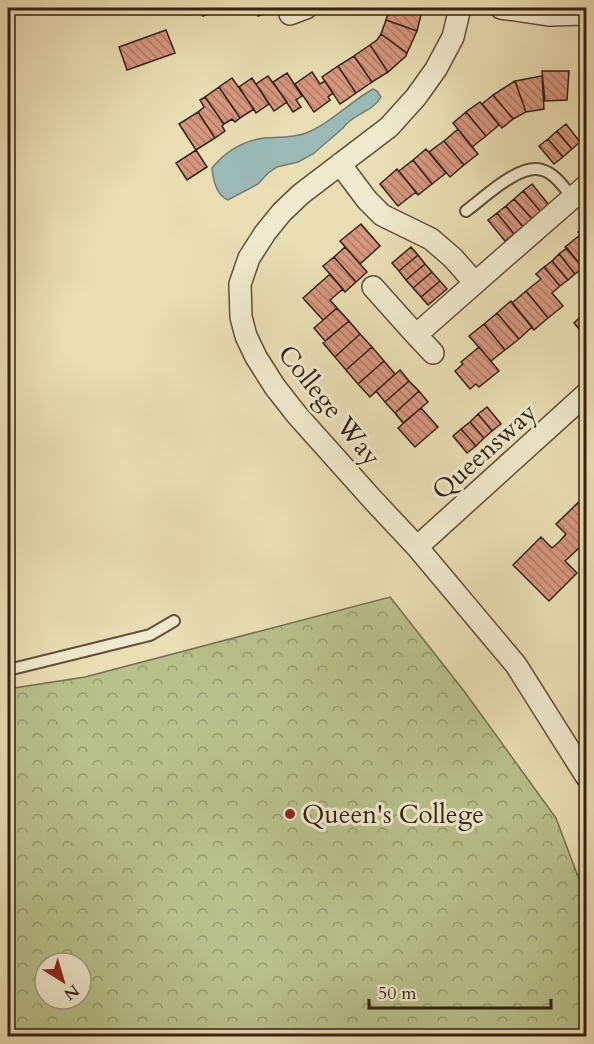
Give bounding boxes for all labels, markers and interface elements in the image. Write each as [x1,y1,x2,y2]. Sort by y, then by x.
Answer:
street label: College Way [270,338,389,473]
street label: Queensway [424,395,544,508]
place label: Queen's College [302,797,484,832]
marker: Queen's College [283,807,297,821]
north arrow [33,951,93,1011]
scale bar [369,972,550,1010]
text: N [59,979,84,1005]
text: 50 m [378,981,417,1006]

